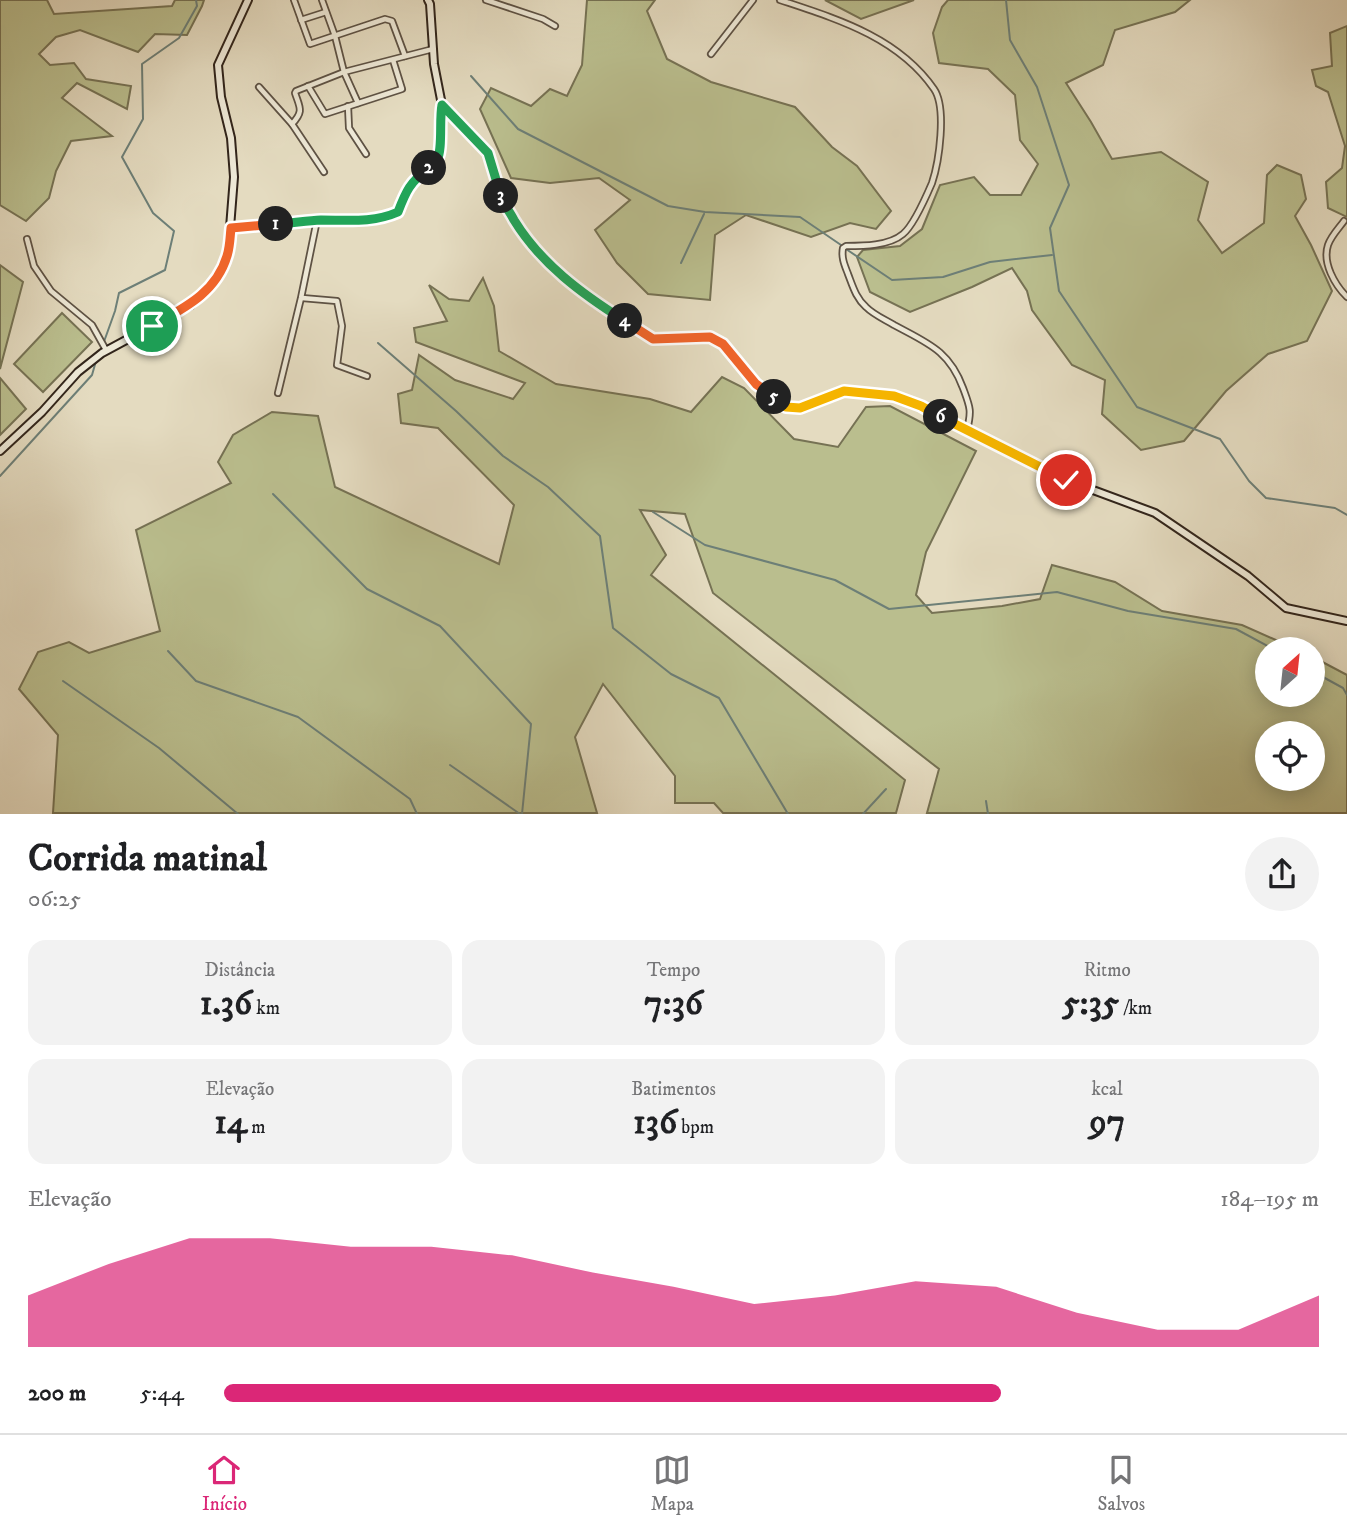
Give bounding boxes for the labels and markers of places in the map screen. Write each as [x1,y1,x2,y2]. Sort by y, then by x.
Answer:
pin: 2 [412,150,446,186]
pin: 3 [484,178,518,214]
pin: 1 [258,206,294,242]
pin [122,296,182,356]
pin: 4 [608,304,642,338]
pin: 5 [756,380,792,414]
pin: 6 [923,400,958,434]
pin [1036,450,1096,510]

